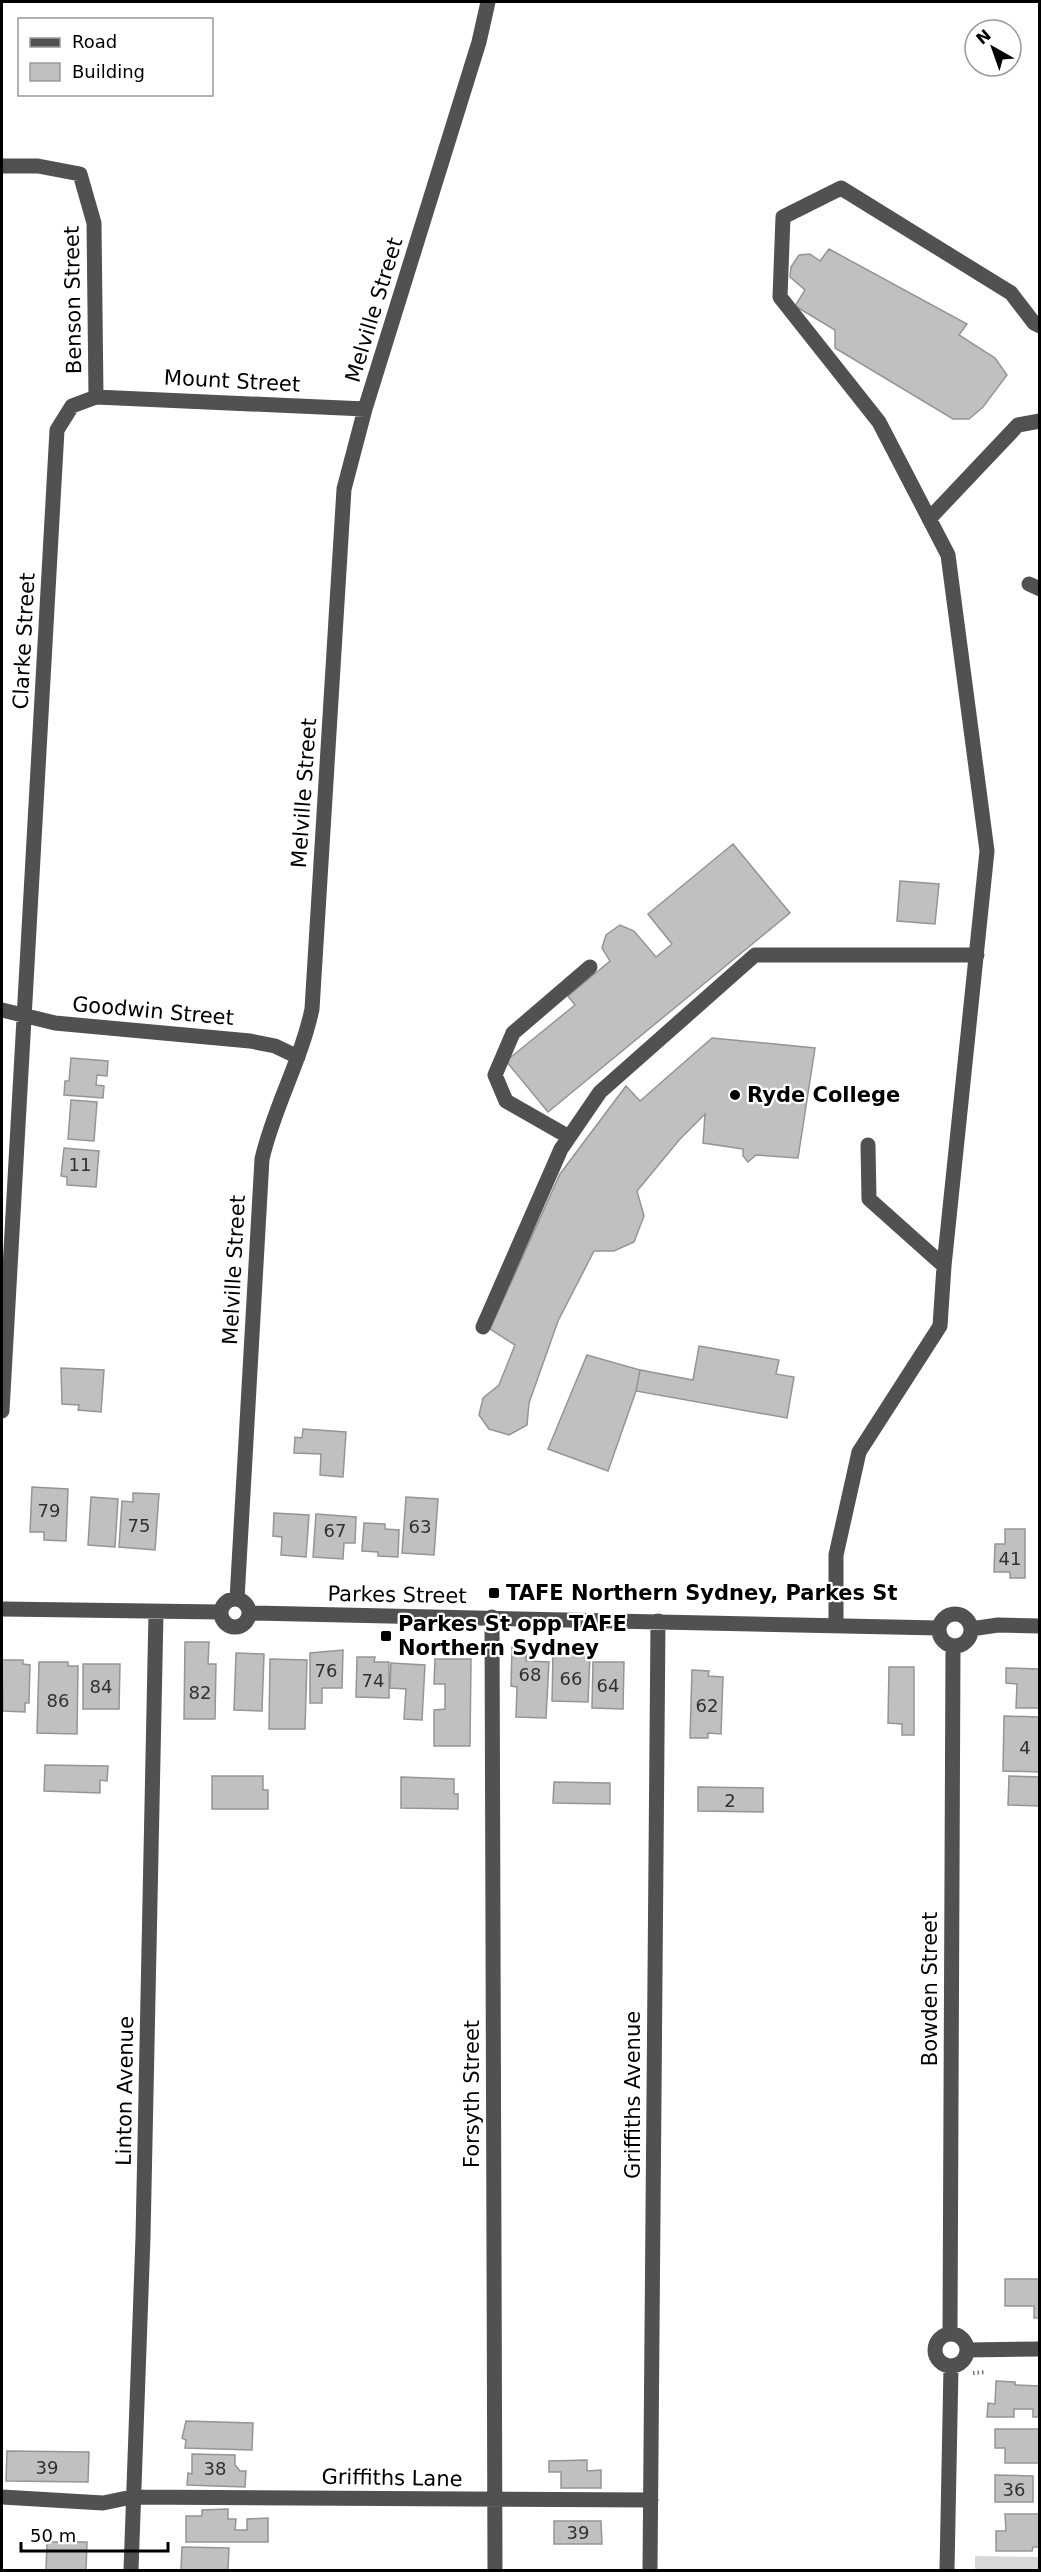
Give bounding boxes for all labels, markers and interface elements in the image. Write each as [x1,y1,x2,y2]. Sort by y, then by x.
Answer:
legend [18,18,213,96]
north arrow [963,18,1023,78]
text: N [972,25,995,48]
text: Road [72,31,117,52]
text: Building [72,61,145,82]
street label: Benson Street [60,226,86,374]
street label: Melville Street [341,235,407,385]
street label: Mount Street [163,365,301,397]
street label: Clarke Street [8,572,40,710]
street label: Melville Street [287,717,321,869]
street label: Goodwin Street [71,992,235,1030]
place label: Ryde College [747,1083,900,1107]
marker: Ryde College [728,1088,742,1102]
house number: 11 [69,1154,91,1175]
street label: Melville Street [218,1194,250,1346]
house number: 79 [38,1500,60,1521]
house number: 75 [128,1515,150,1536]
house number: 63 [409,1516,431,1537]
house number: 67 [324,1520,346,1541]
house number: 41 [999,1548,1021,1569]
place label: TAFE Northern Sydney, Parkes St [506,1581,898,1605]
street label: Parkes Street [327,1582,467,1608]
marker: TAFE Northern Sydney, Parkes St [487,1586,501,1600]
place label: Parkes St opp TAFE Northern Sydney [398,1612,627,1660]
marker: Parkes St opp TAFE Northern Sydney [379,1629,393,1643]
house number: 76 [315,1660,337,1681]
house number: 68 [519,1664,541,1685]
house number: 66 [560,1668,582,1689]
house number: 74 [362,1670,384,1691]
house number: 64 [597,1675,619,1696]
house number: 84 [90,1676,112,1697]
house number: 82 [189,1682,211,1703]
house number: 86 [47,1690,69,1711]
house number: 62 [696,1695,718,1716]
house number: 4 [1019,1737,1031,1758]
house number: 2 [724,1790,736,1811]
street label: Bowden Street [918,1912,942,2066]
street label: Griffiths Avenue [621,2011,645,2179]
street label: Linton Avenue [112,2016,138,2166]
street label: Forsyth Street [460,2020,484,2168]
house number: 39 [36,2457,58,2478]
house number: 38 [204,2458,226,2479]
street label: Griffiths Lane [321,2465,463,2491]
house number: 36 [1003,2479,1025,2500]
scale bar [21,2515,168,2553]
house number: 39 [567,2522,589,2543]
text: 50 m [30,2525,76,2546]

